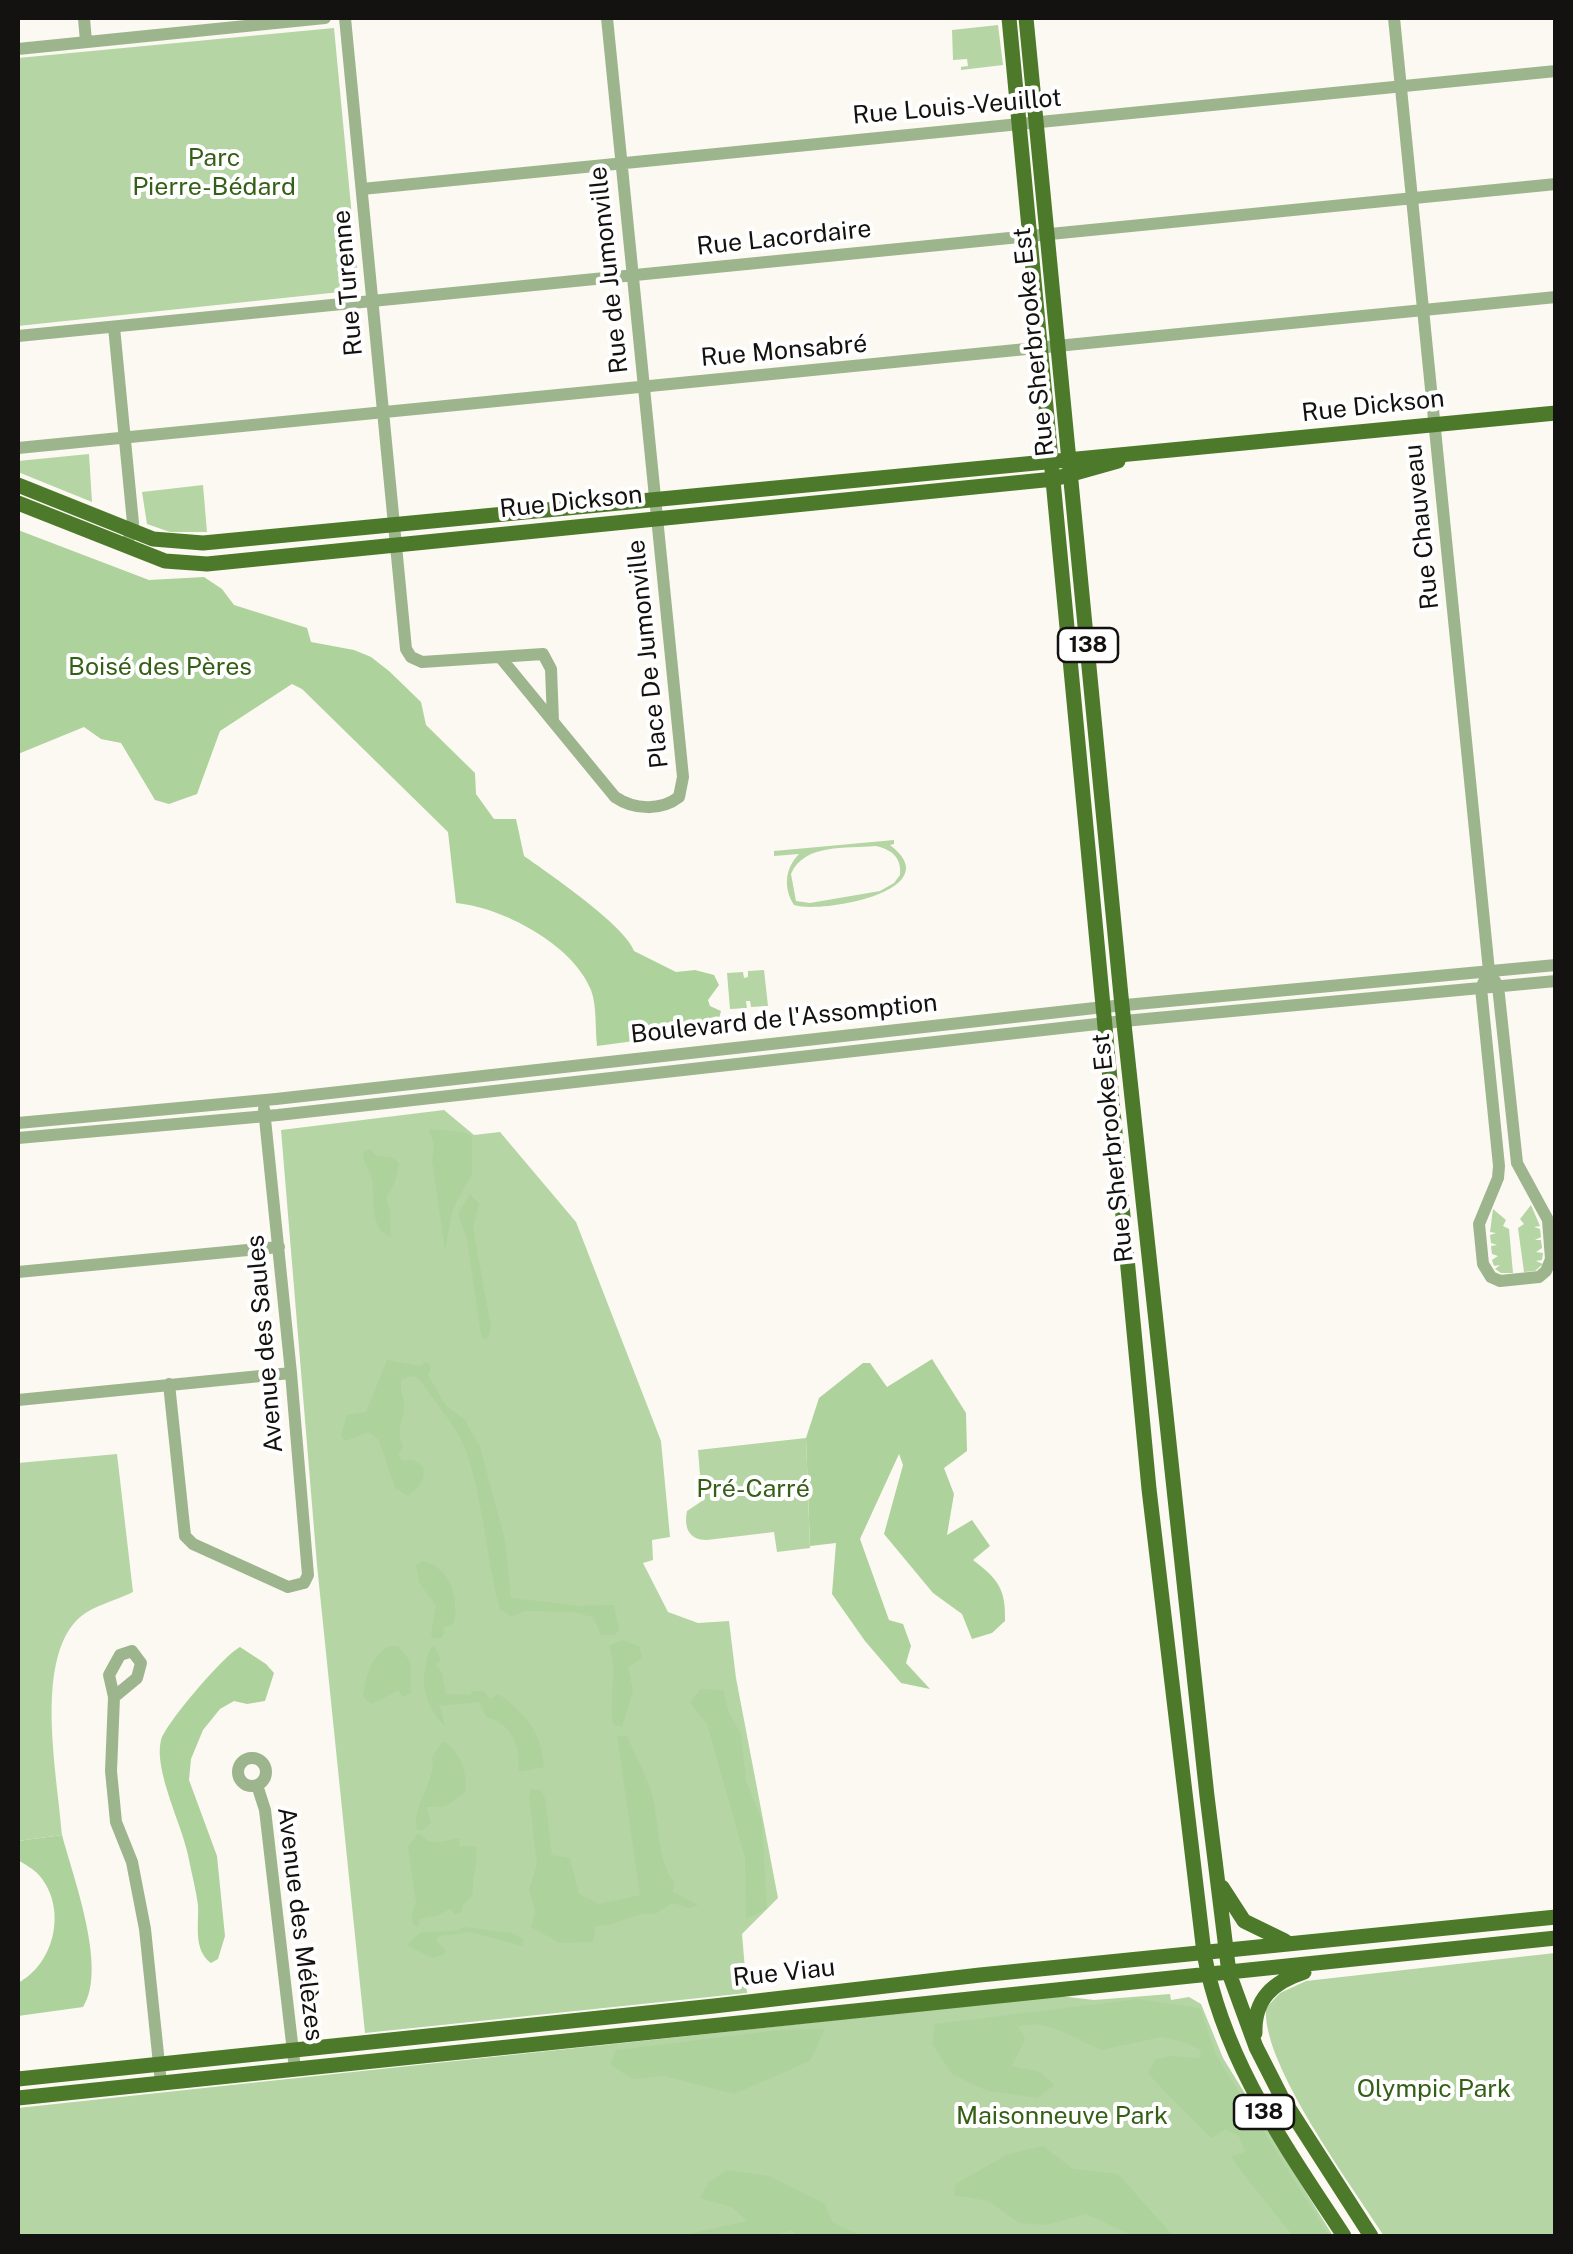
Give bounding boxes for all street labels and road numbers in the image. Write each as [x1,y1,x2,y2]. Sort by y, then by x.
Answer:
street label: Rue Louis-Veuillot [851,83,1063,131]
street label: Rue de Jumonville [583,165,635,375]
street label: Rue Turenne [327,209,369,357]
street label: Rue Lacordaire [695,214,873,262]
street label: Rue Sherbrooke Est [1007,226,1061,458]
street label: Rue Monsabré [699,329,869,373]
street label: Rue Dickson [1300,384,1446,428]
street label: Rue Chauveau [1398,443,1446,611]
street label: Rue Dickson [498,480,644,524]
street label: Place De Jumonville [621,538,675,770]
road number: 138 [1058,628,1118,662]
street label: Boulevard de l'Assomption [629,988,939,1050]
street label: Rue Sherbrooke Est [1086,1032,1140,1264]
street label: Avenue des Saules [241,1234,289,1454]
street label: Avenue des Mélèzes [271,1805,329,2043]
street label: Rue Viau [731,1953,837,1993]
road number: 138 [1234,2095,1294,2129]

